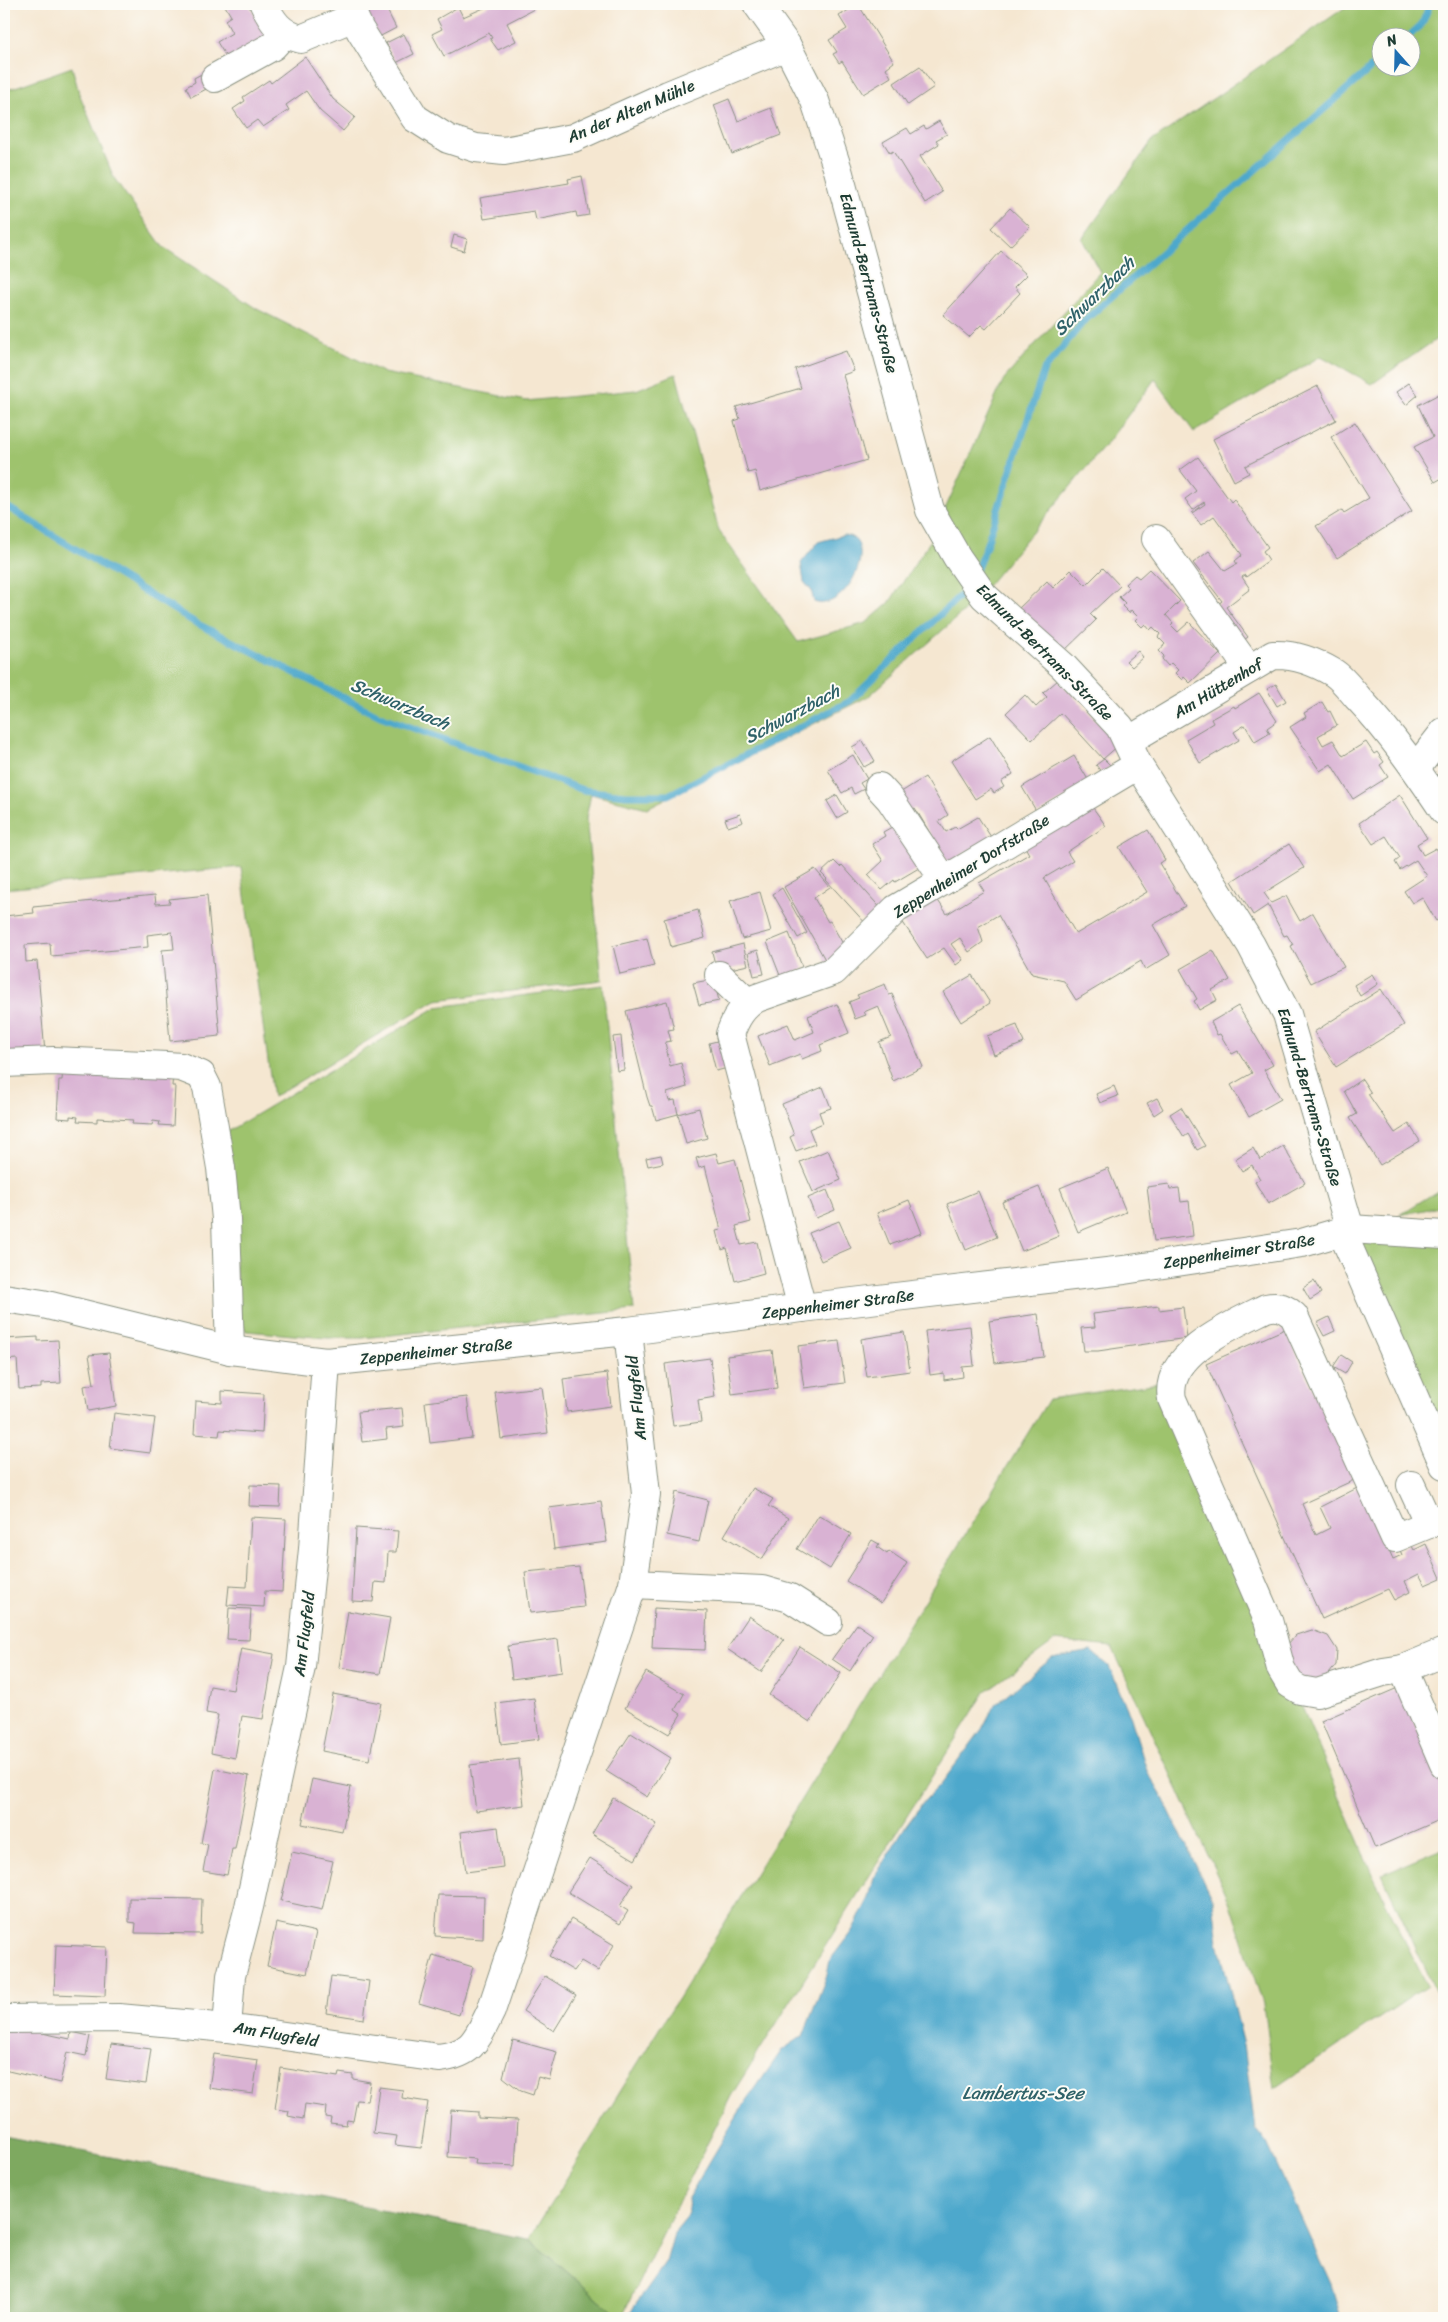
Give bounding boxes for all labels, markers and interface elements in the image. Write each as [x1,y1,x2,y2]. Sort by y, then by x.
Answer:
text: N [1382,27,1401,54]
north arrow [1370,28,1420,78]
street label: An der Alten Mühle [562,71,700,151]
street label: Edmund-Bertrams-Straße [831,190,907,376]
water label: Schwarzbach [1045,247,1144,344]
street label: Edmund-Bertrams-Straße [969,576,1121,728]
street label: Am Hüttenhof [1167,649,1270,727]
water label: Schwarzbach [346,669,456,740]
water label: Schwarzbach [738,675,847,753]
street label: Zeppenheimer Dorfstraße [887,806,1055,926]
street label: Edmund-Bertrams-Straße [1269,1004,1351,1190]
street label: Zeppenheimer Straße [1161,1225,1317,1277]
street label: Zeppenheimer Straße [760,1280,916,1328]
street label: Zeppenheimer Straße [358,1329,514,1373]
street label: Am Flugfeld [617,1353,655,1443]
street label: Am Flugfeld [284,1588,324,1679]
street label: Am Flugfeld [231,2012,322,2056]
water label: Lambertus-See [962,2077,1085,2109]

